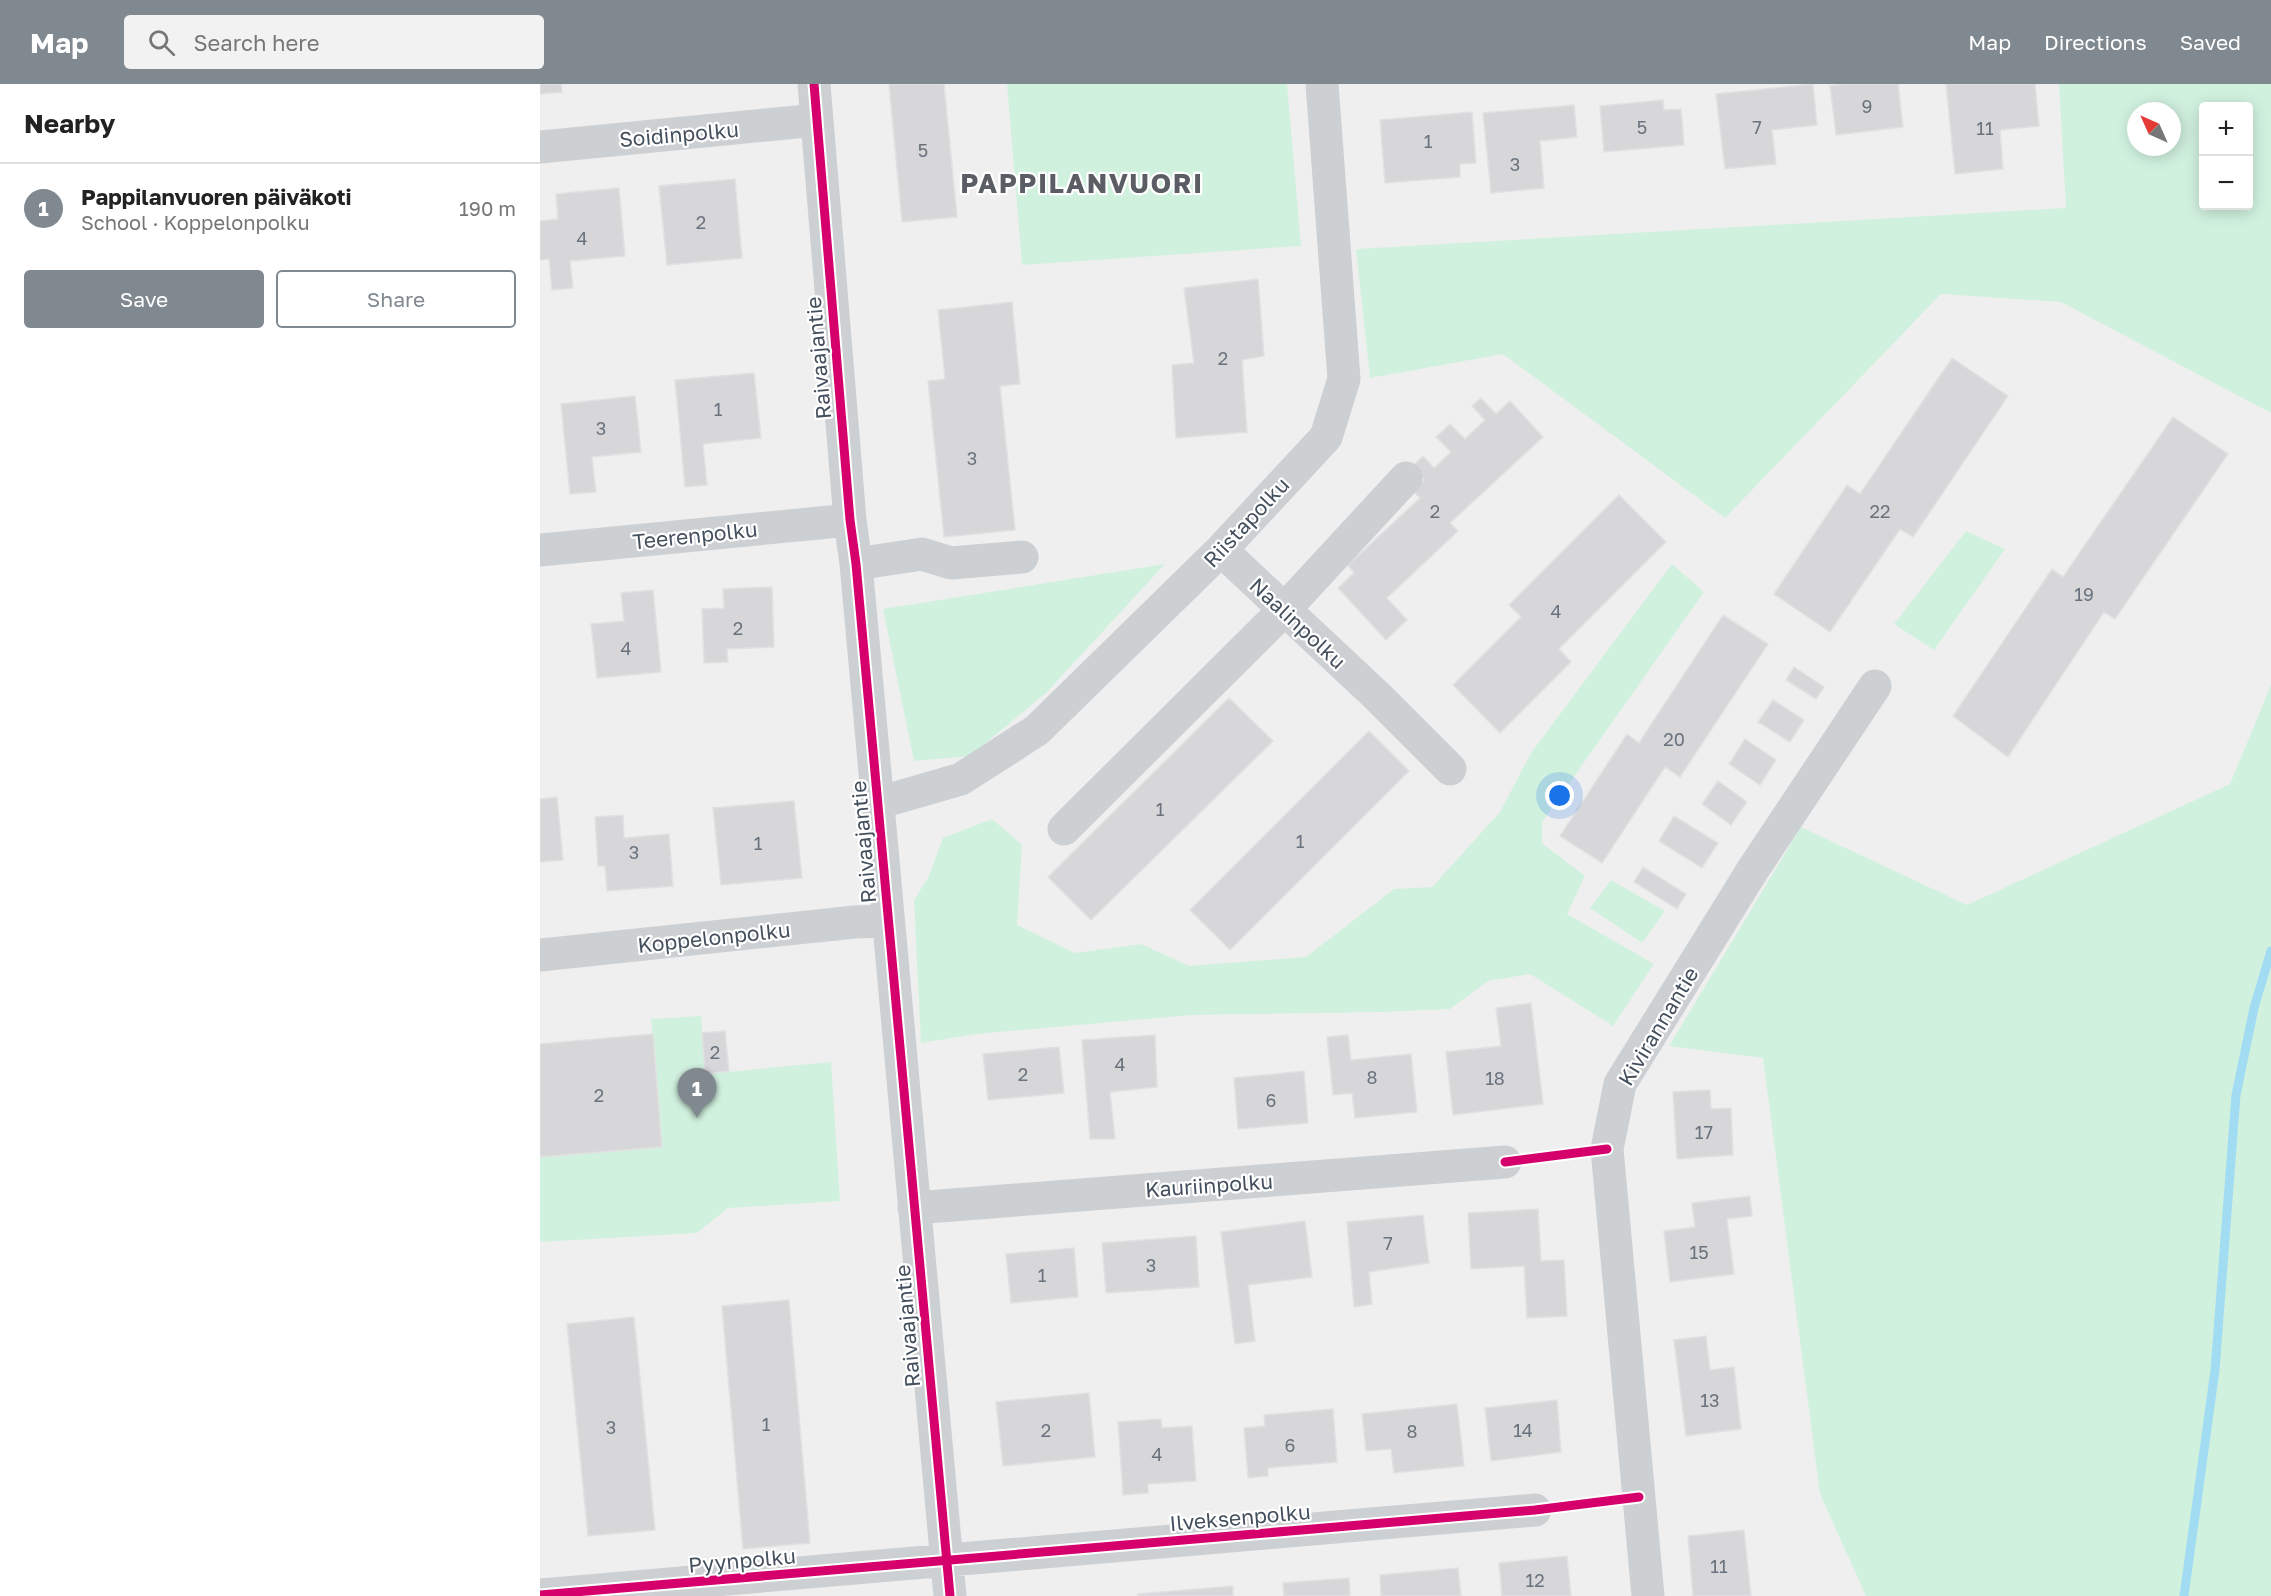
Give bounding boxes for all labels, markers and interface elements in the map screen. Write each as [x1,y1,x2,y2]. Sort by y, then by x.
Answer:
search box [124,15,544,69]
text: Map [30,26,88,59]
icon: search [145,26,178,59]
text: Search here [193,29,319,56]
text: Map [1968,29,2011,55]
text: Directions [2044,29,2147,55]
text: Saved [2180,29,2241,55]
house number: 9 [1862,95,1872,117]
north arrow [2127,102,2181,156]
map controls [2199,102,2253,210]
button: + [2199,102,2253,156]
text: Nearby [24,108,115,139]
street label: Soidinpolku [618,116,740,152]
house number: 5 [1637,116,1647,138]
house number: 7 [1752,116,1762,138]
house number: 11 [1976,117,1994,139]
house number: 1 [1424,130,1433,152]
house number: 5 [918,139,928,161]
house number: 3 [1510,153,1520,175]
button: − [2199,156,2253,210]
district label: PAPPILANVUORI [960,167,1204,199]
text: Pappilanvuoren päiväkoti [81,183,352,210]
text: 1 [38,196,49,220]
text: 190 m [459,196,516,220]
text: School · Koppelonpolku [81,210,310,234]
house number: 2 [696,211,706,233]
house number: 4 [577,227,588,249]
button: Save [24,270,264,328]
button: Share [276,270,516,328]
street label: Raivaajantie [800,296,836,420]
house number: 2 [1218,347,1228,369]
house number: 1 [714,398,723,420]
house number: 3 [596,417,606,439]
house number: 3 [967,447,977,469]
street label: Riistapolku [1198,472,1294,572]
house number: 2 [1430,500,1440,522]
house number: 22 [1870,500,1890,522]
street label: Teerenpolku [631,516,759,554]
street label: Naalinpolku [1245,572,1351,674]
house number: 19 [2074,583,2094,605]
house number: 4 [1551,600,1562,622]
house number: 2 [733,617,743,639]
house number: 4 [621,637,632,659]
house number: 20 [1663,728,1685,750]
street label: Raivaajantie [845,780,881,904]
your location [1545,781,1574,810]
house number: 1 [1156,798,1165,820]
house number: 1 [1296,830,1305,852]
house number: 1 [754,832,763,854]
house number: 3 [629,841,639,863]
street label: Koppelonpolku [636,916,792,958]
street label: Kivirannantie [1612,962,1704,1090]
house number: 2 [710,1041,720,1063]
house number: 4 [1115,1053,1126,1075]
house number: 2 [1018,1063,1028,1085]
house number: 8 [1367,1066,1377,1088]
house number: 18 [1485,1067,1505,1089]
pin: 1 [678,1068,716,1118]
house number: 2 [594,1084,604,1106]
house number: 6 [1266,1089,1276,1111]
house number: 17 [1695,1121,1713,1143]
street label: Kauriinpolku [1144,1168,1274,1202]
house number: 7 [1383,1232,1393,1254]
house number: 15 [1689,1241,1709,1263]
house number: 3 [1146,1254,1156,1276]
street label: Raivaajantie [889,1264,925,1388]
house number: 1 [1038,1264,1047,1286]
house number: 13 [1700,1389,1720,1411]
house number: 1 [762,1413,771,1435]
house number: 3 [606,1416,616,1438]
house number: 2 [1041,1419,1051,1441]
house number: 14 [1513,1419,1533,1441]
house number: 8 [1407,1420,1417,1442]
house number: 6 [1285,1434,1295,1456]
house number: 4 [1152,1443,1163,1465]
street label: Ilveksenpolku [1168,1498,1312,1536]
street label: Pyynpolku [687,1542,797,1578]
house number: 11 [1710,1555,1728,1577]
house number: 12 [1525,1569,1545,1591]

